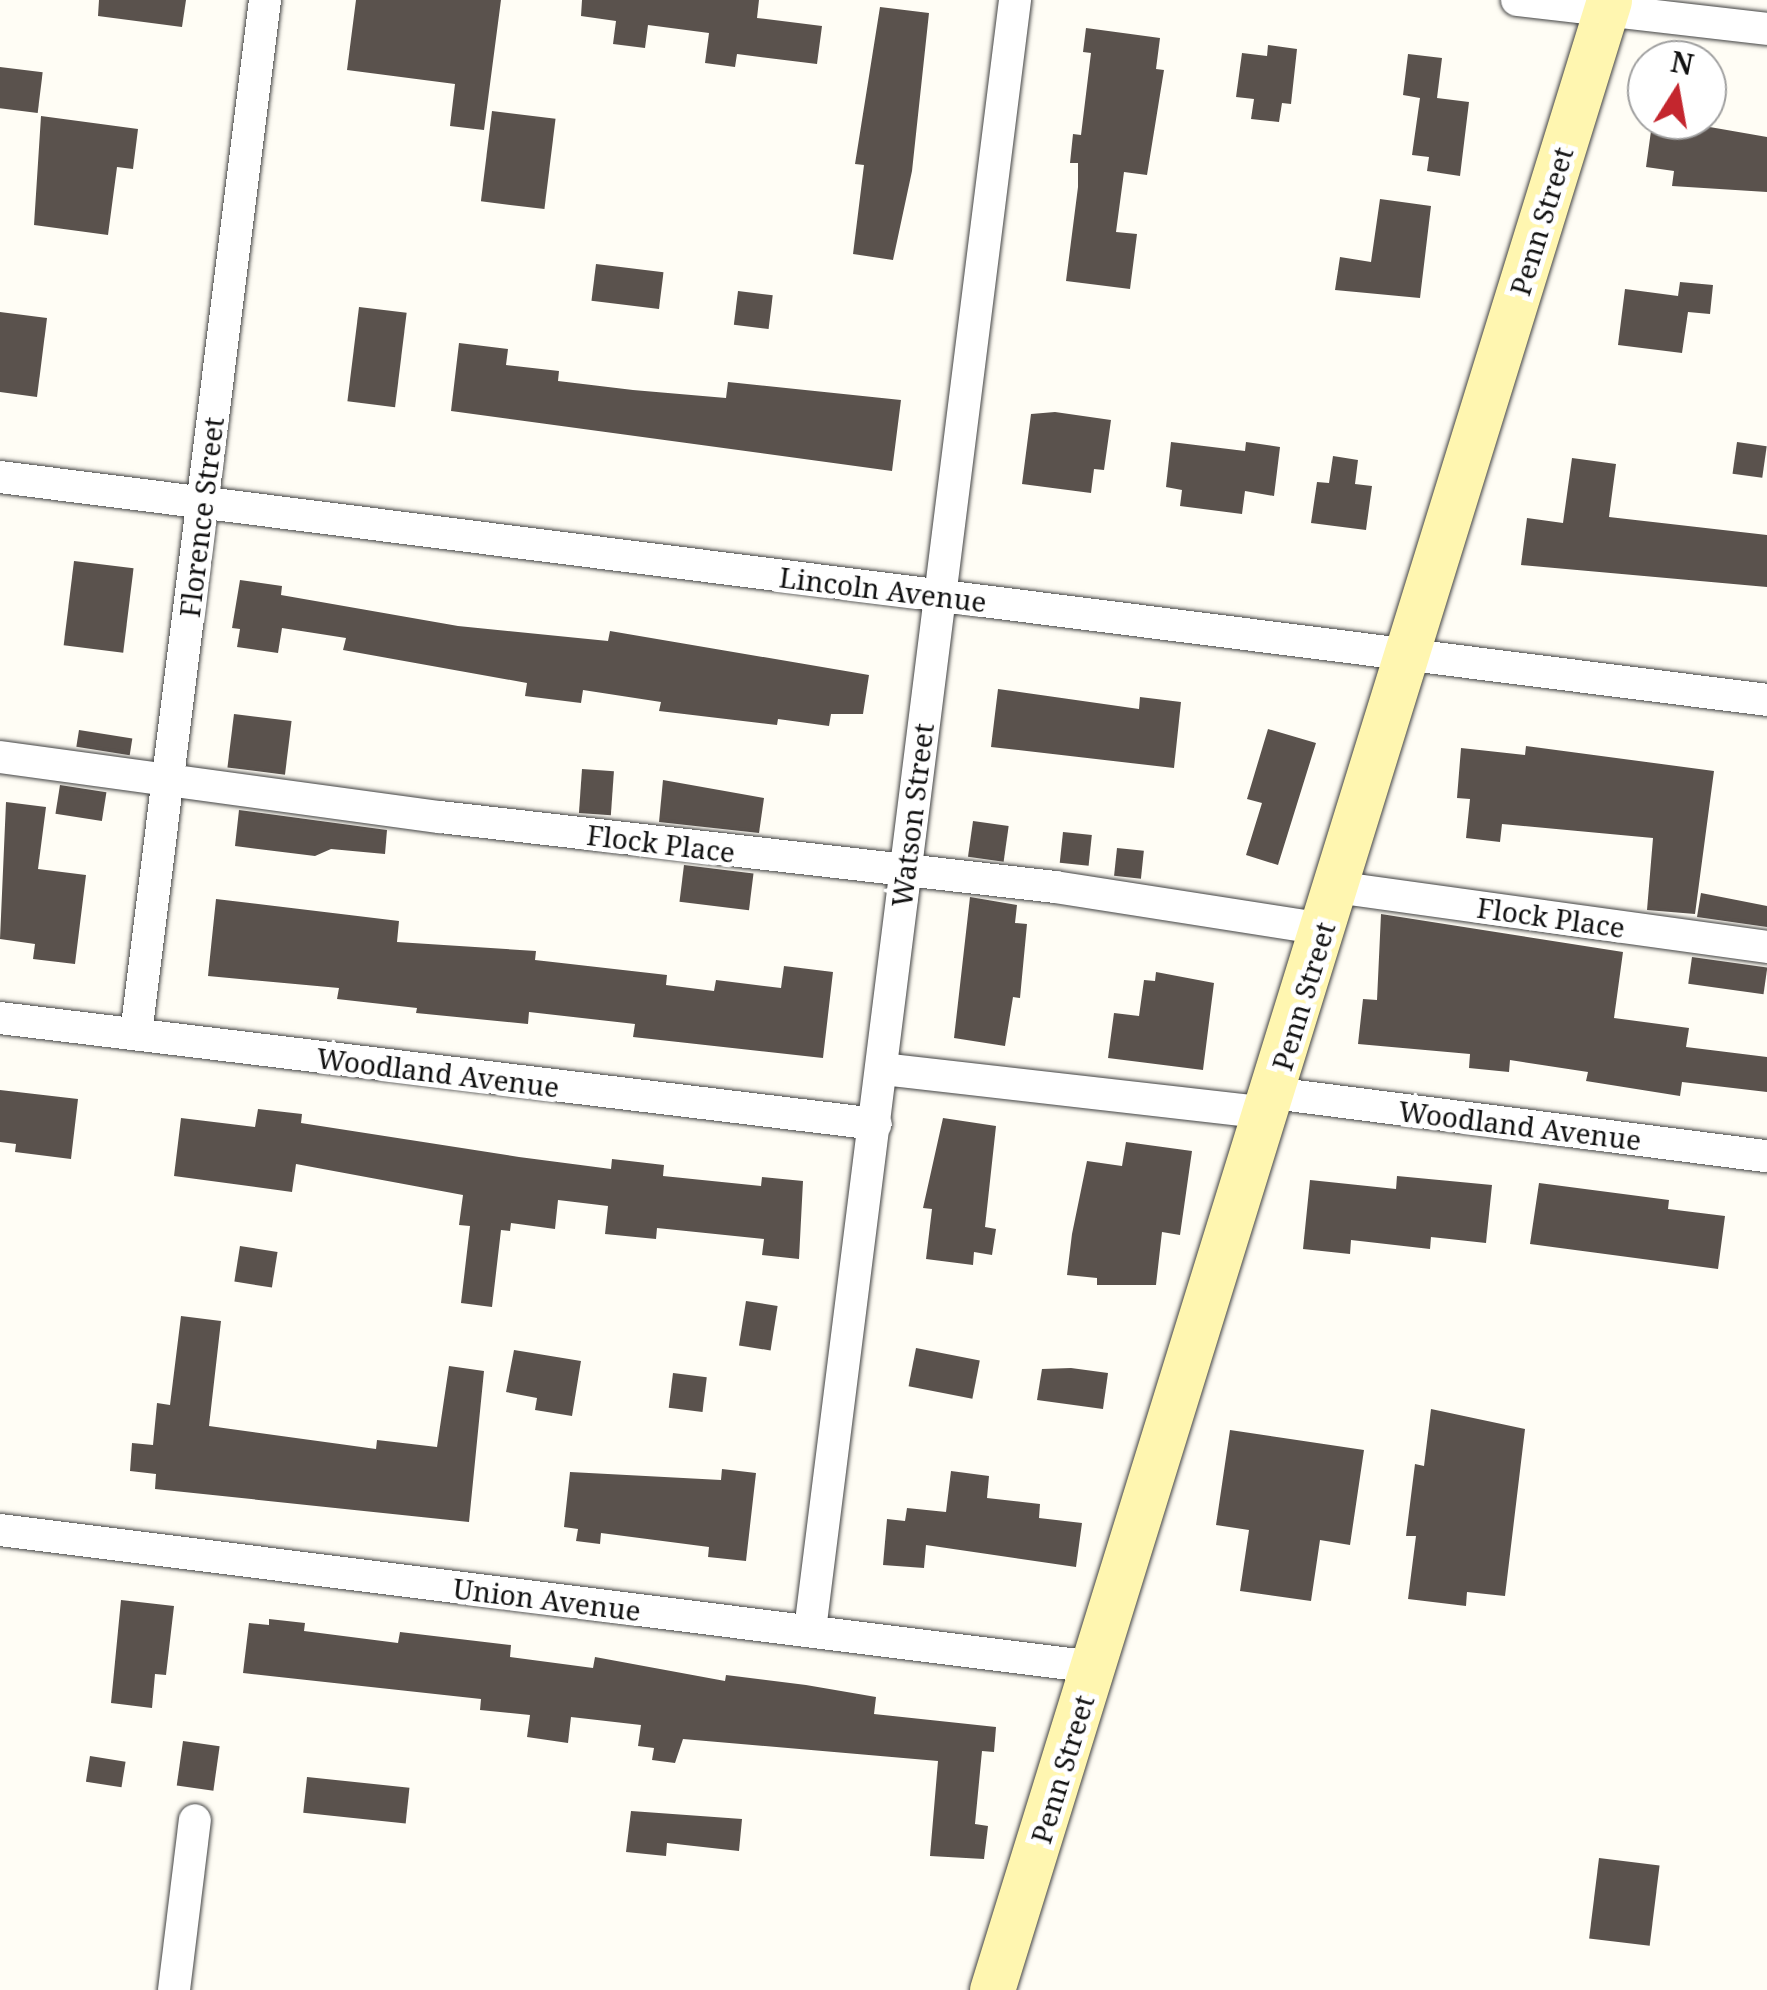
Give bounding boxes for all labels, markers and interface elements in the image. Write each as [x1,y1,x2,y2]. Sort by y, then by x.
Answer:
north arrow [1627,40,1727,140]
text: N [1668,42,1697,83]
street label: Penn Street [1503,143,1579,299]
street label: Florence Street [172,415,230,619]
street label: Lincoln Avenue [777,560,989,618]
street label: Watson Street [884,721,940,909]
street label: Flock Place [585,817,737,869]
street label: Flock Place [1475,890,1627,944]
street label: Penn Street [1265,918,1341,1074]
street label: Woodland Avenue [315,1040,561,1104]
street label: Woodland Avenue [1397,1093,1643,1157]
street label: Union Avenue [451,1571,643,1627]
street label: Penn Street [1024,1691,1100,1847]

